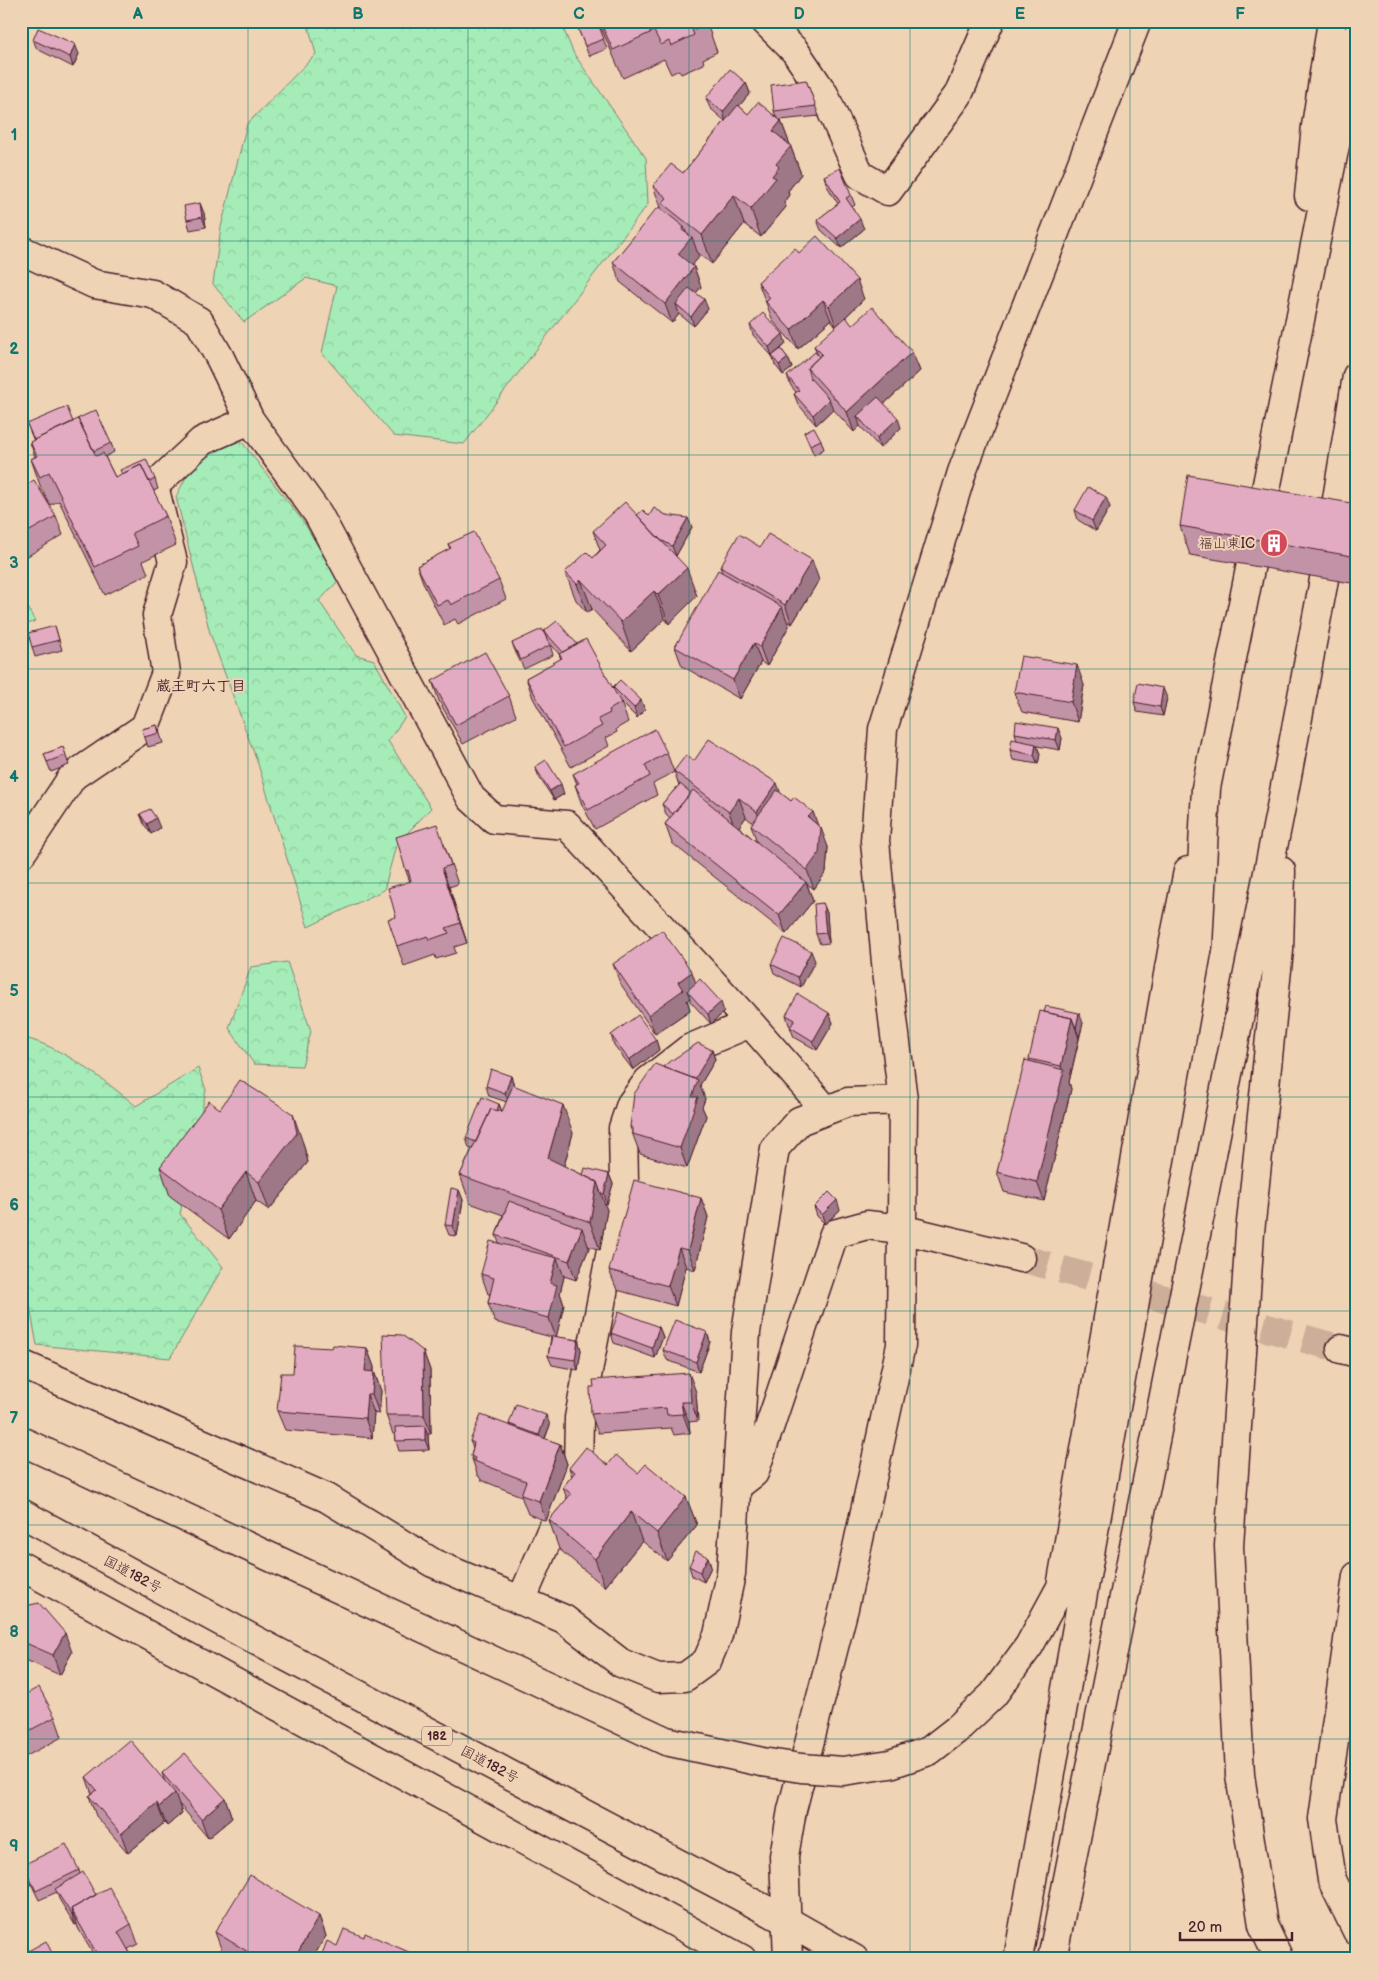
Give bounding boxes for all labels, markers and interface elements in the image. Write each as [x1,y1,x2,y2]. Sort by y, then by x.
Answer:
text: A [132,5,143,24]
text: B [352,5,364,24]
text: C [573,5,585,24]
text: D [793,5,805,24]
text: E [1015,5,1025,24]
text: F [1235,5,1245,24]
text: 1 [11,126,17,145]
text: 2 [9,340,19,359]
building icon: 福山東IC [1259,528,1289,558]
place label: 福山東IC [1199,535,1255,552]
text: 3 [9,554,19,573]
district label: 蔵王町六丁目 [156,677,246,696]
text: 4 [9,768,19,787]
text: 5 [9,982,19,1001]
text: 6 [9,1196,19,1215]
text: 7 [10,1409,19,1428]
street label: 国道182号 [101,1552,165,1597]
text: 8 [9,1623,19,1642]
road number: 182 [422,1726,452,1745]
street label: 国道182号 [458,1742,522,1787]
text: 9 [9,1837,19,1856]
scale bar [1180,1910,1293,1942]
text: 20 m [1188,1918,1222,1937]

